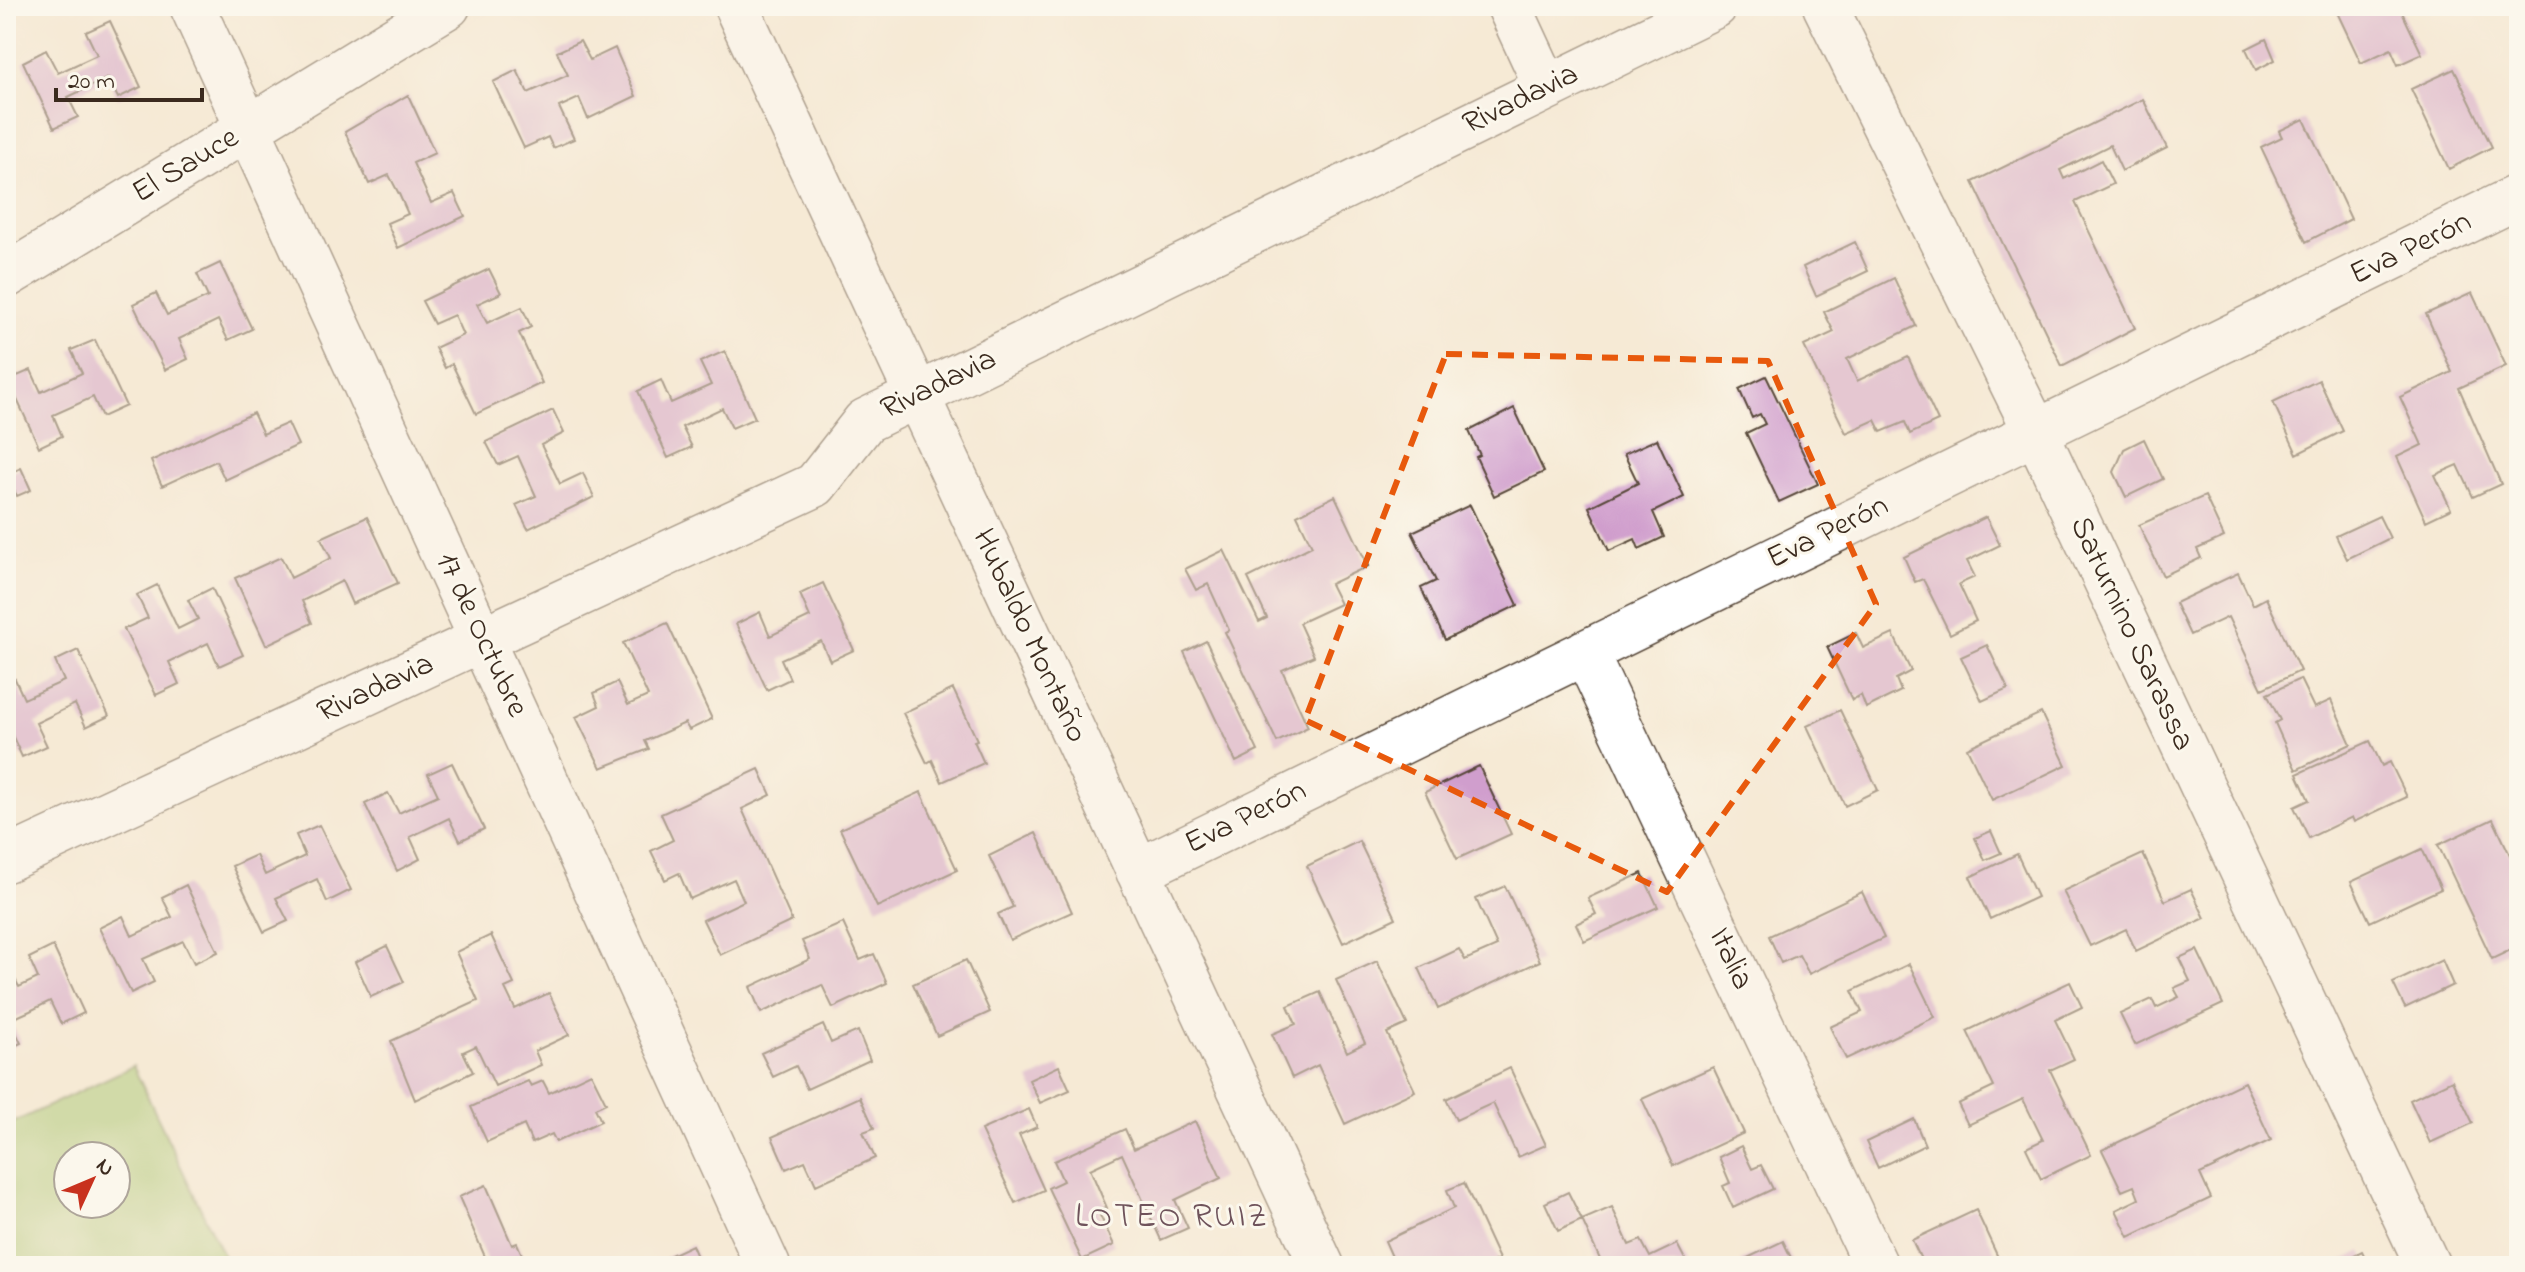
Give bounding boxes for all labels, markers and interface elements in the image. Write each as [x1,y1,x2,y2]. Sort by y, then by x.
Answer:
scale bar [56,52,202,102]
street label: Rivadavia [1455,52,1587,148]
text: 20 m [68,65,115,100]
street label: El Sauce [124,115,249,216]
street label: Eva Perón [2342,199,2480,299]
street label: Rivadavia [873,337,1005,433]
street label: Eva Perón [1759,483,1897,583]
street label: Saturnino Sarassa [2056,509,2206,759]
street label: Hubaldo Montaño [959,521,1099,751]
street label: 17 de Octubre [422,545,540,726]
street label: Rivadavia [310,642,442,736]
street label: Eva Perón [1177,768,1315,868]
street label: Italia [1695,920,1765,998]
north arrow [52,1140,132,1220]
text: N [88,1152,121,1185]
district label: LOTEO RUIZ [1075,1193,1269,1243]

